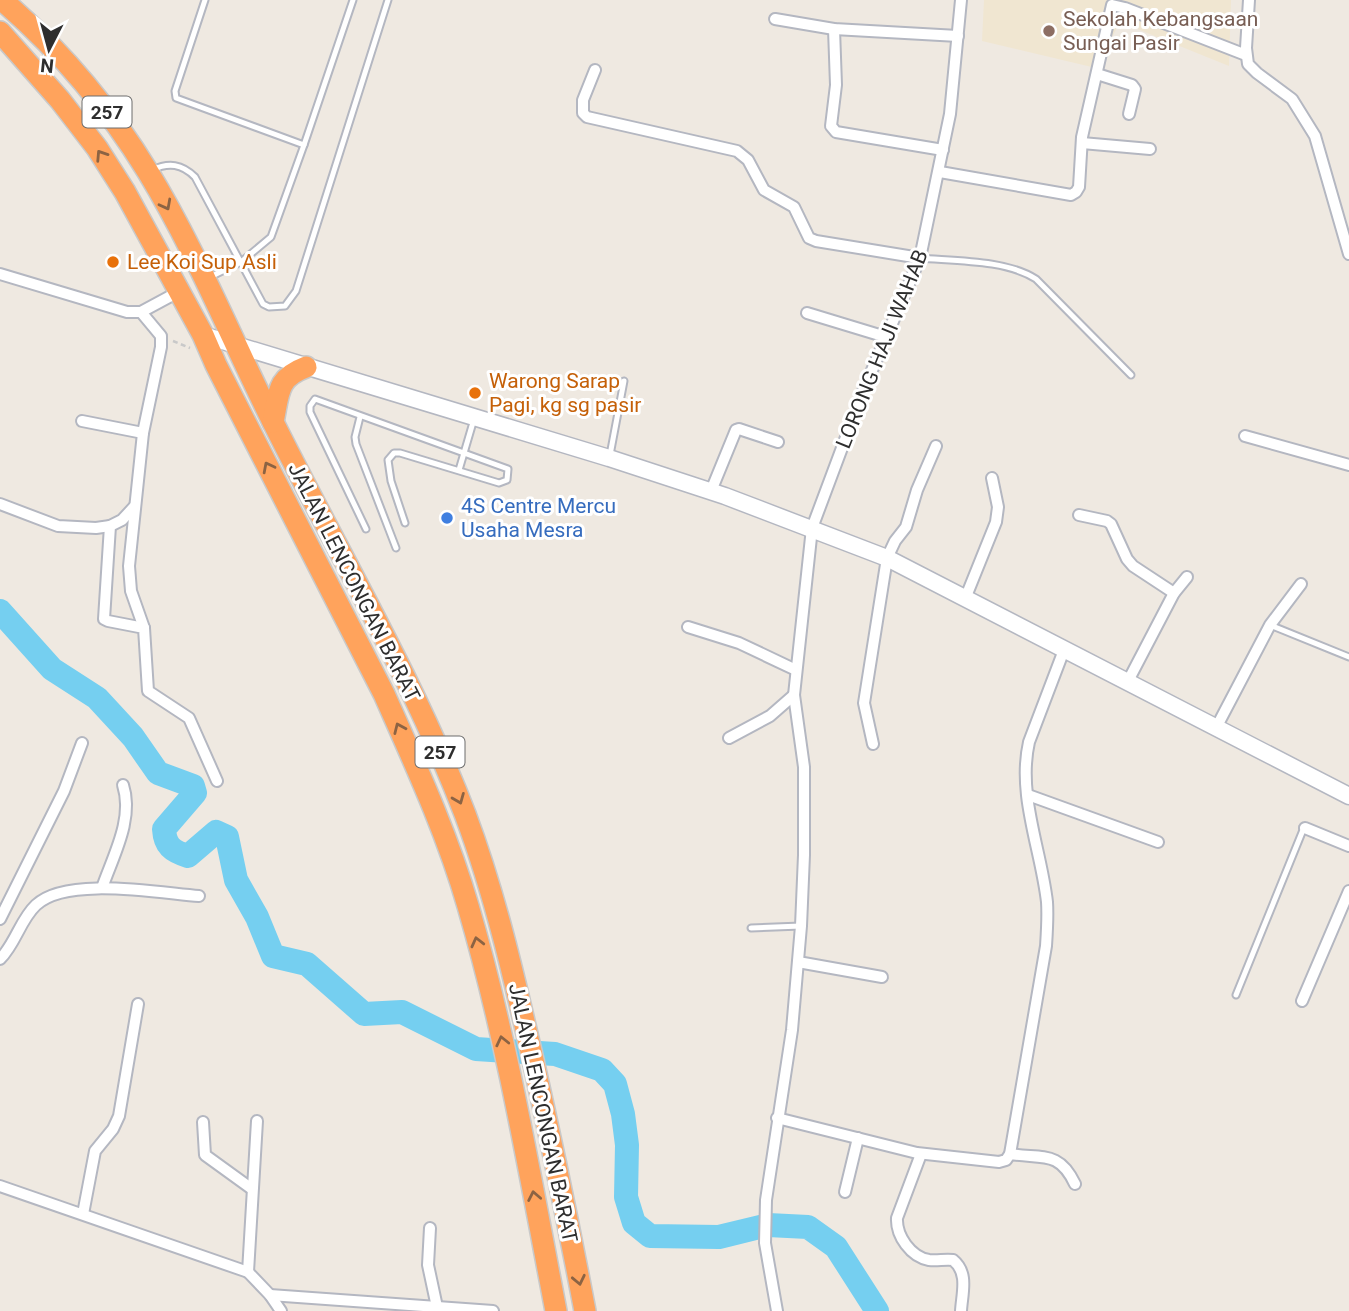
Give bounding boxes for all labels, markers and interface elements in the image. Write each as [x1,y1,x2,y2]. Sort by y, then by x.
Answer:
place label: Sekolah Kebangsaan Sungai Pasir [1063,7,1258,55]
north arrow [14,14,84,84]
marker: Sekolah Kebangsaan Sungai Pasir [1041,23,1057,39]
text: N [39,53,55,78]
road number: 257 [82,96,132,128]
one-way arrow [97,150,109,163]
one-way arrow [157,198,171,210]
street label: LORONG HAJI WAHAB [831,246,933,452]
place label: Lee Koi Sup Asli [127,250,277,274]
marker: Lee Koi Sup Asli [105,254,121,270]
place label: Warong Sarap Pagi, kg sg pasir [489,369,641,417]
marker: Warong Sarap Pagi, kg sg pasir [467,385,483,401]
street label: JALAN LENCONGAN BARAT [283,459,425,706]
one-way arrow [262,462,276,474]
place label: 4S Centre Mercu Usaha Mesra [461,494,616,542]
marker: 4S Centre Mercu Usaha Mesra [439,510,455,526]
one-way arrow [393,723,407,736]
road number: 257 [416,736,464,768]
one-way arrow [450,792,464,804]
one-way arrow [471,936,485,948]
street label: JALAN LENCONGAN BARAT [504,981,582,1245]
one-way arrow [496,1035,510,1047]
one-way arrow [527,1190,542,1202]
one-way arrow [570,1274,585,1286]

